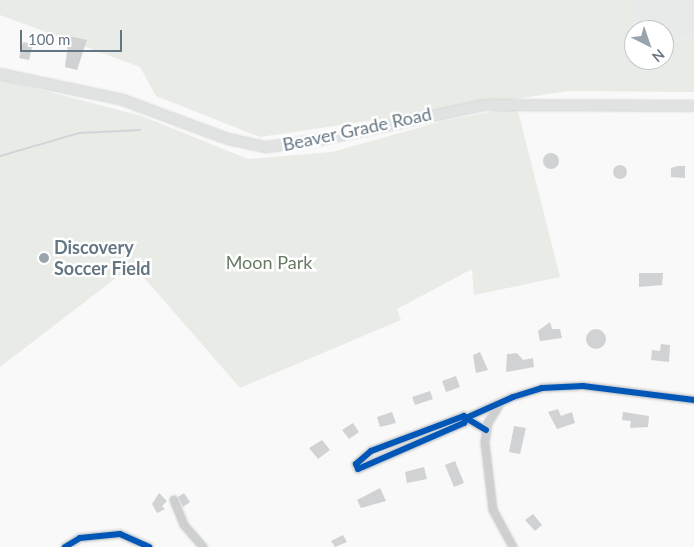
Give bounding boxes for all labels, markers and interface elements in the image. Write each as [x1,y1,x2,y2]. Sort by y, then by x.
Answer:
scale bar [22,20,125,52]
north arrow [624,20,674,70]
text: 100 m [28,30,70,48]
text: N [649,46,668,66]
street label: Beaver Grade Road [280,103,434,155]
place label: Discovery Soccer Field [54,237,151,280]
park label: Moon Park [226,251,312,273]
marker: Discovery Soccer Field [38,252,50,264]

